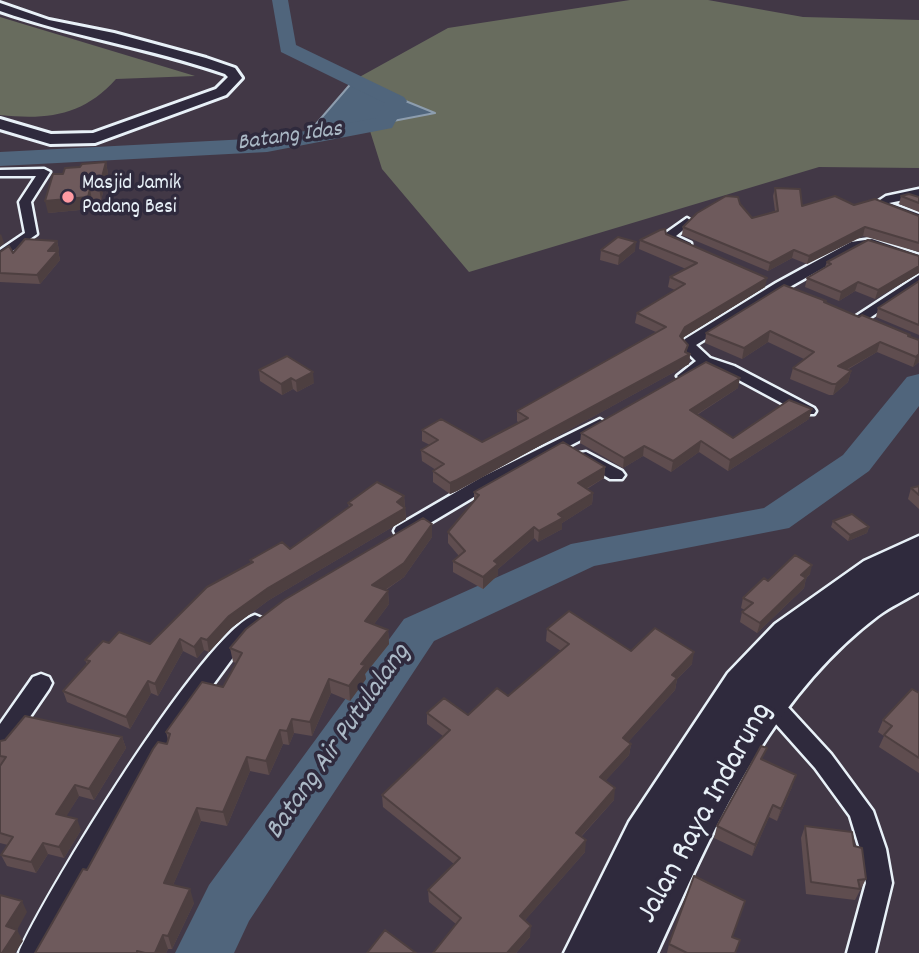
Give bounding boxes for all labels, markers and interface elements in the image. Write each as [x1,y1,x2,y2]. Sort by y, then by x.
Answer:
water label: Batang Idas [236,117,344,159]
place label: Masjid Jamik Padang Besi [82,172,181,222]
marker: Masjid Jamik Padang Besi [60,189,76,205]
water label: Batang Air Putulalang [260,639,420,847]
street label: Jalan Raya Indarung [630,697,784,931]

